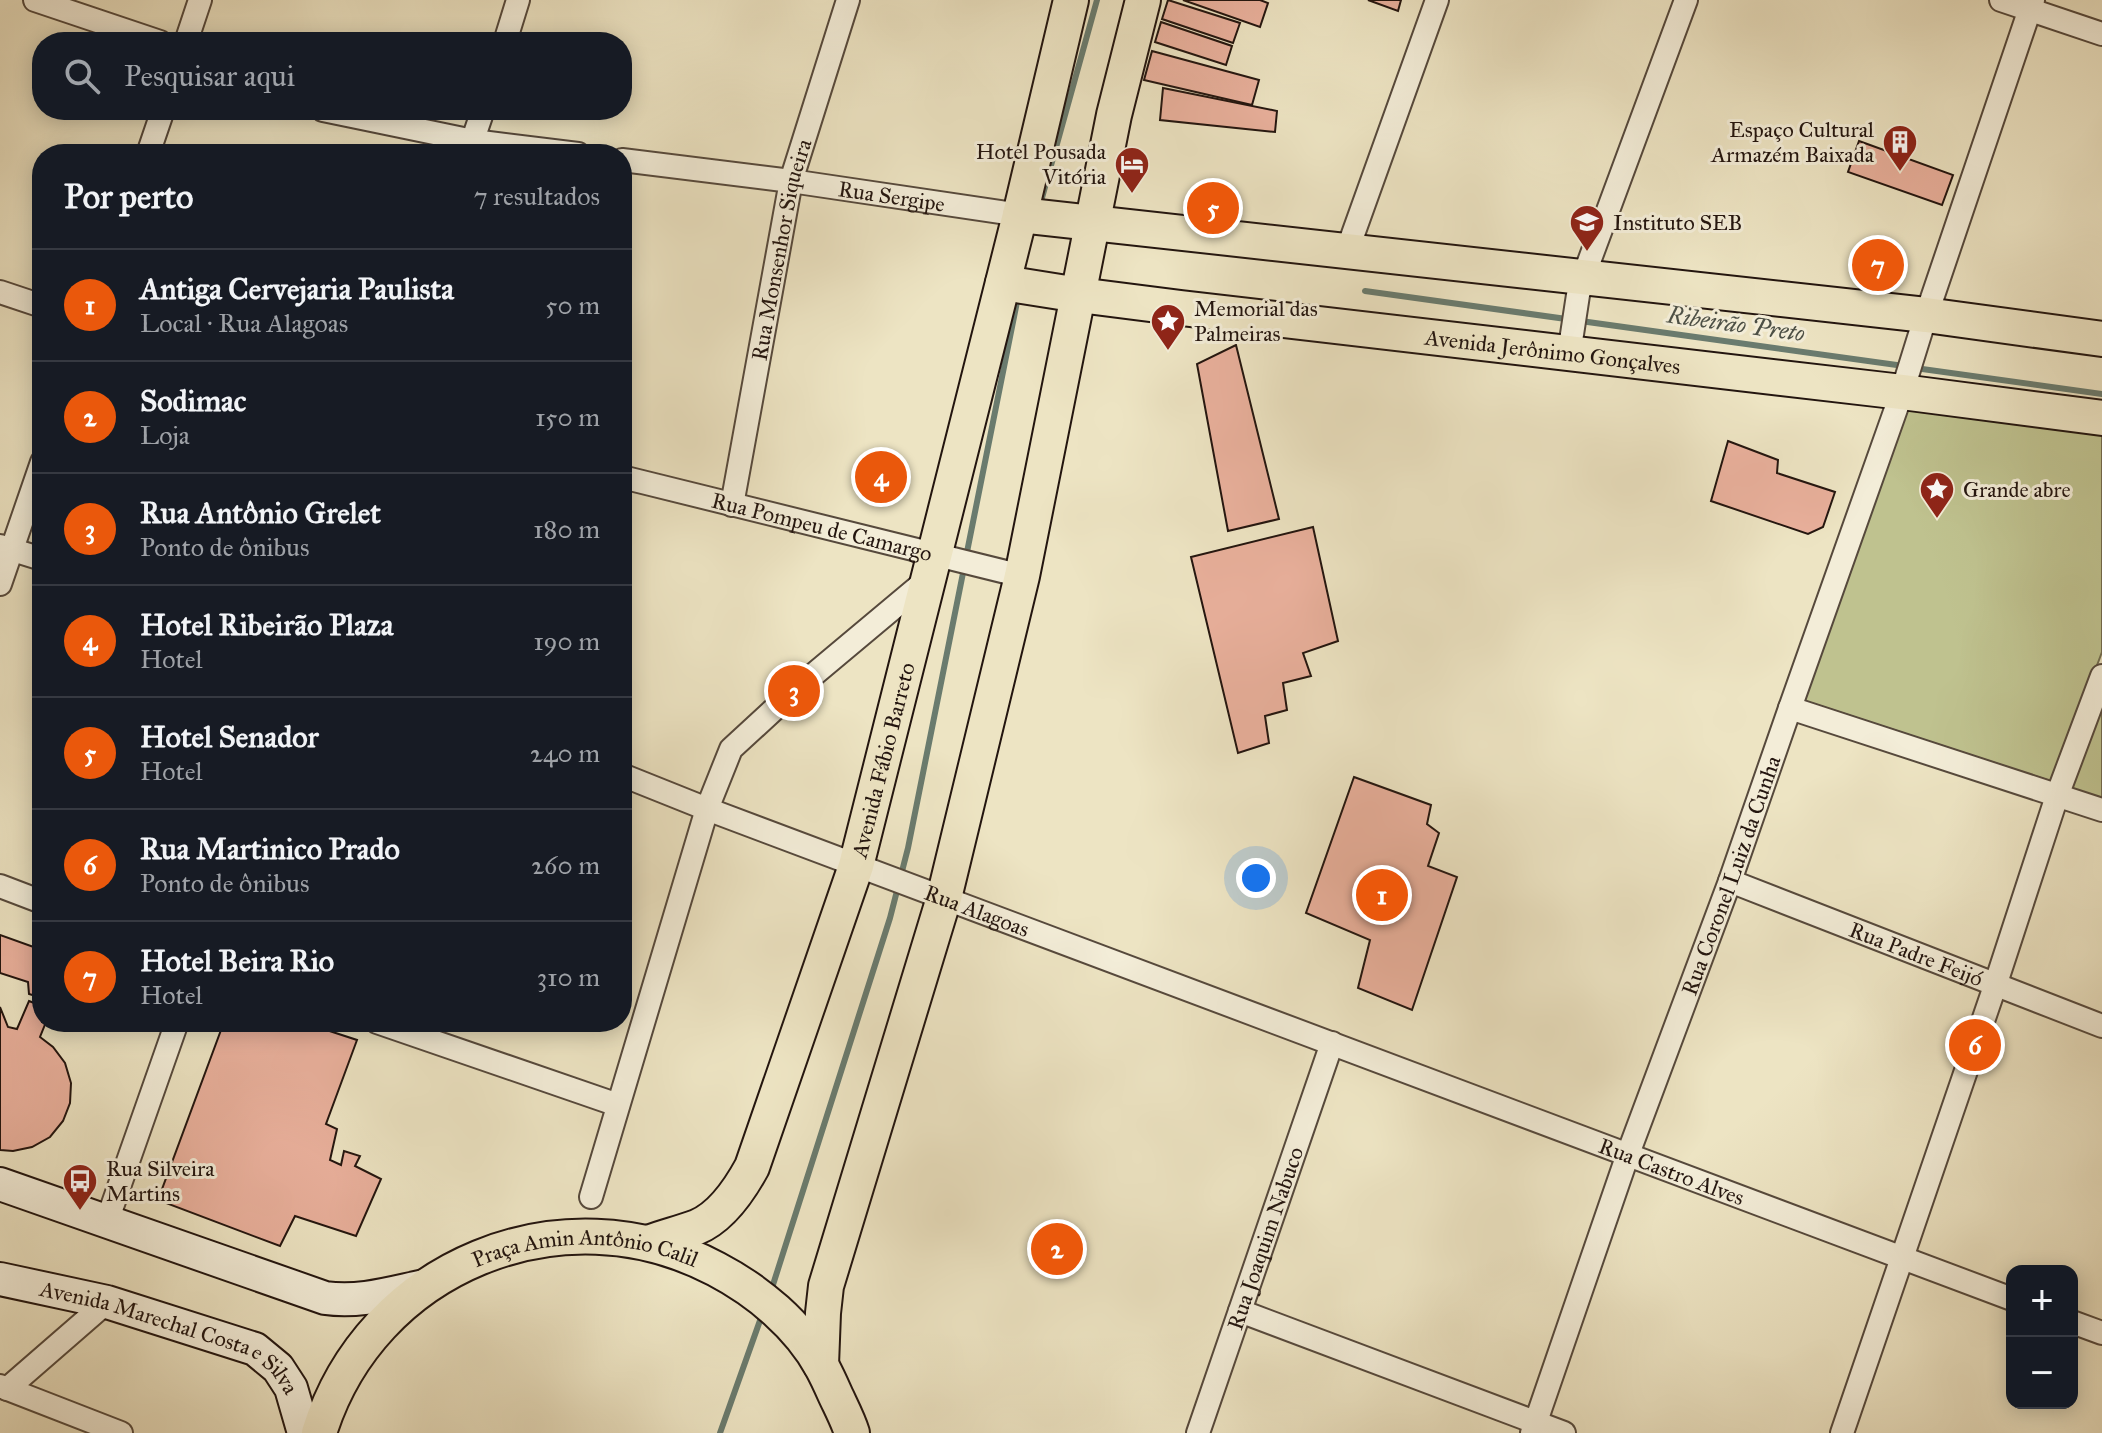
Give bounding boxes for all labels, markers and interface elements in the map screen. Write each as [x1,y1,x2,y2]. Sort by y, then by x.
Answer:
search box [32,32,632,120]
icon: search [60,54,104,98]
text: Pesquisar aqui [124,58,295,94]
place label: Espaço Cultural Armazém Baixada [1710,116,1875,168]
building icon: Espaço Cultural Armazém Baixada [1881,123,1919,173]
street label: Rua Monsenhor Siqueira [745,135,817,363]
place label: Hotel Pousada Vitória [976,138,1107,190]
hotel icon: Hotel Pousada Vitória [1113,145,1151,195]
street label: Rua Sergipe [836,175,947,217]
text: Por perto [64,176,193,217]
pin: 5 [1187,178,1239,238]
text: 7 resultados [474,180,600,212]
school or university icon: Instituto SEB [1568,203,1606,253]
place label: Instituto SEB [1613,209,1742,236]
pin: 7 [1852,235,1904,295]
text: Antiga Cervejaria Paulista [140,271,454,307]
text: 1 [85,289,95,321]
text: 50 m [545,289,600,321]
place label: Memorial das Palmeiras [1194,295,1318,347]
water label: Ribeirão Preto [1664,299,1807,348]
place icon: Memorial das Palmeiras [1149,302,1187,352]
text: Local · Rua Alagoas [140,307,348,339]
street label: Avenida Jerônimo Gonçalves [1423,323,1682,380]
text: Sodimac [140,383,246,419]
text: 2 [84,401,96,433]
text: 150 m [535,401,600,433]
text: Loja [140,419,190,451]
pin: 4 [855,447,907,507]
place icon: Grande abre [1918,470,1956,520]
place label: Grande abre [1963,476,2071,503]
street label: Rua Pompeu de Camargo [709,486,935,567]
text: Rua Antônio Grelet [140,495,381,531]
text: 3 [85,513,95,545]
text: 180 m [533,513,600,545]
text: Ponto de ônibus [140,531,309,563]
text: Hotel Ribeirão Plaza [140,607,393,643]
text: 4 [83,625,97,657]
text: 190 m [533,625,600,657]
text: Hotel [140,643,203,675]
street label: Avenida Fábio Barreto [845,660,920,862]
pin: 3 [768,661,820,721]
text: Hotel Senador [140,719,319,755]
text: 5 [84,737,96,769]
text: 240 m [530,737,600,769]
street label: Rua Coronel Luiz da Cunha [1675,751,1786,999]
text: Hotel [140,755,203,787]
text: Rua Martinico Prado [140,831,400,867]
text: 6 [83,849,97,881]
text: 260 m [531,849,600,881]
your location [1236,858,1276,898]
pin: 1 [1356,865,1408,925]
text: Ponto de ônibus [140,867,309,899]
street label: Rua Alagoas [921,878,1033,942]
street label: Rua Padre Feijó [1846,915,1987,992]
text: Hotel Beira Rio [140,943,334,979]
text: 7 [83,961,97,993]
text: 310 m [537,961,600,993]
text: Hotel [140,979,203,1011]
pin: 6 [1949,1015,2001,1075]
street label: Rua Castro Alves [1595,1132,1748,1211]
street label: Rua Joaquim Nabuco [1221,1143,1309,1333]
place label: Rua Silveira Martins [106,1155,215,1207]
bus stop icon: Rua Silveira Martins [61,1162,99,1212]
pin: 2 [1031,1219,1083,1279]
text: Praça Amin Antônio Calil [468,1223,703,1273]
street label: Praça Amin Antônio Calil [469,1252,701,1278]
map controls [2006,1265,2078,1409]
button: + [2006,1265,2078,1337]
street label: Avenida Marechal Costa e Silva [37,1274,305,1400]
button: − [2006,1337,2078,1409]

